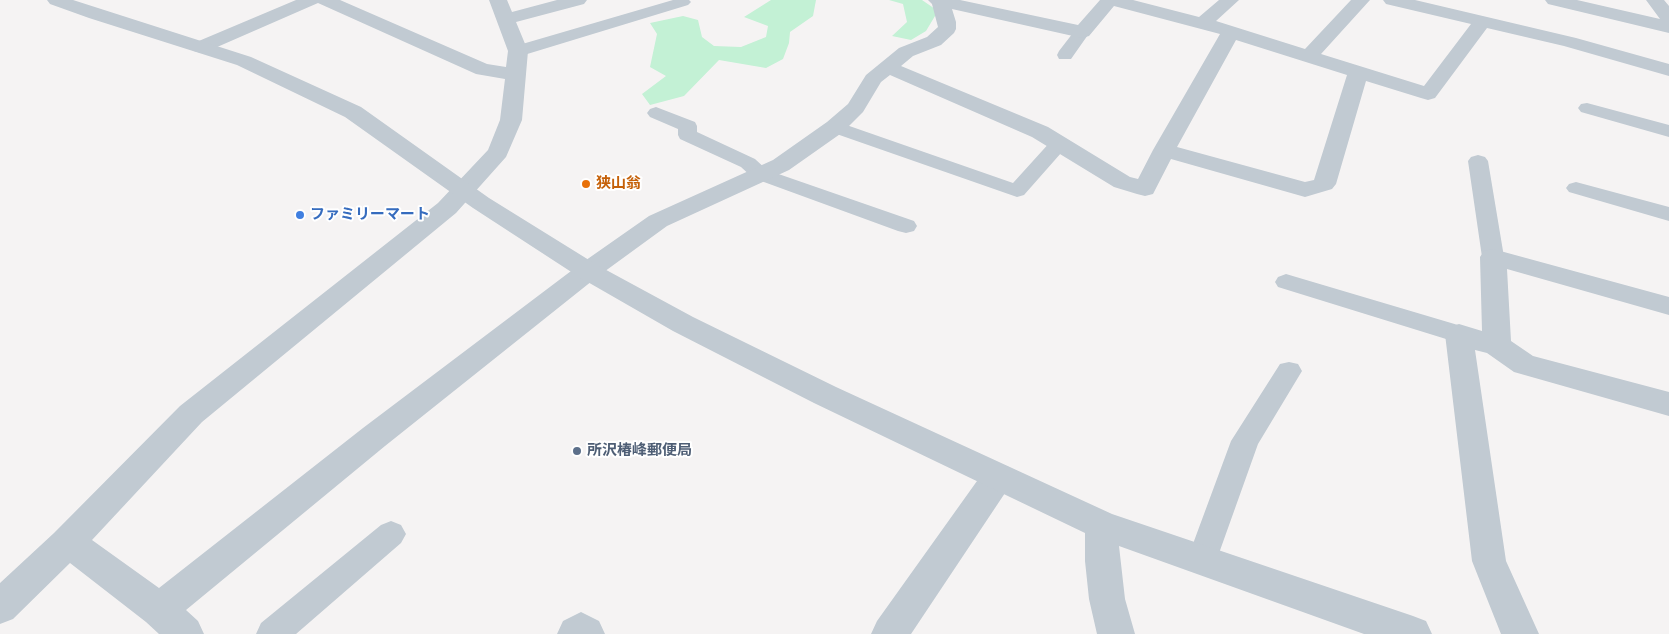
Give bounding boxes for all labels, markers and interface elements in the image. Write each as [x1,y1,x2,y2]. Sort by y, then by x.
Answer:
place label: 狭山翁 [596,175,641,193]
marker: 狭山翁 [580,178,592,190]
place label: ファミリーマート [310,206,430,224]
marker: ファミリーマート [294,209,306,221]
place label: 所沢椿峰郵便局 [587,442,692,460]
marker: 所沢椿峰郵便局 [571,445,583,457]

